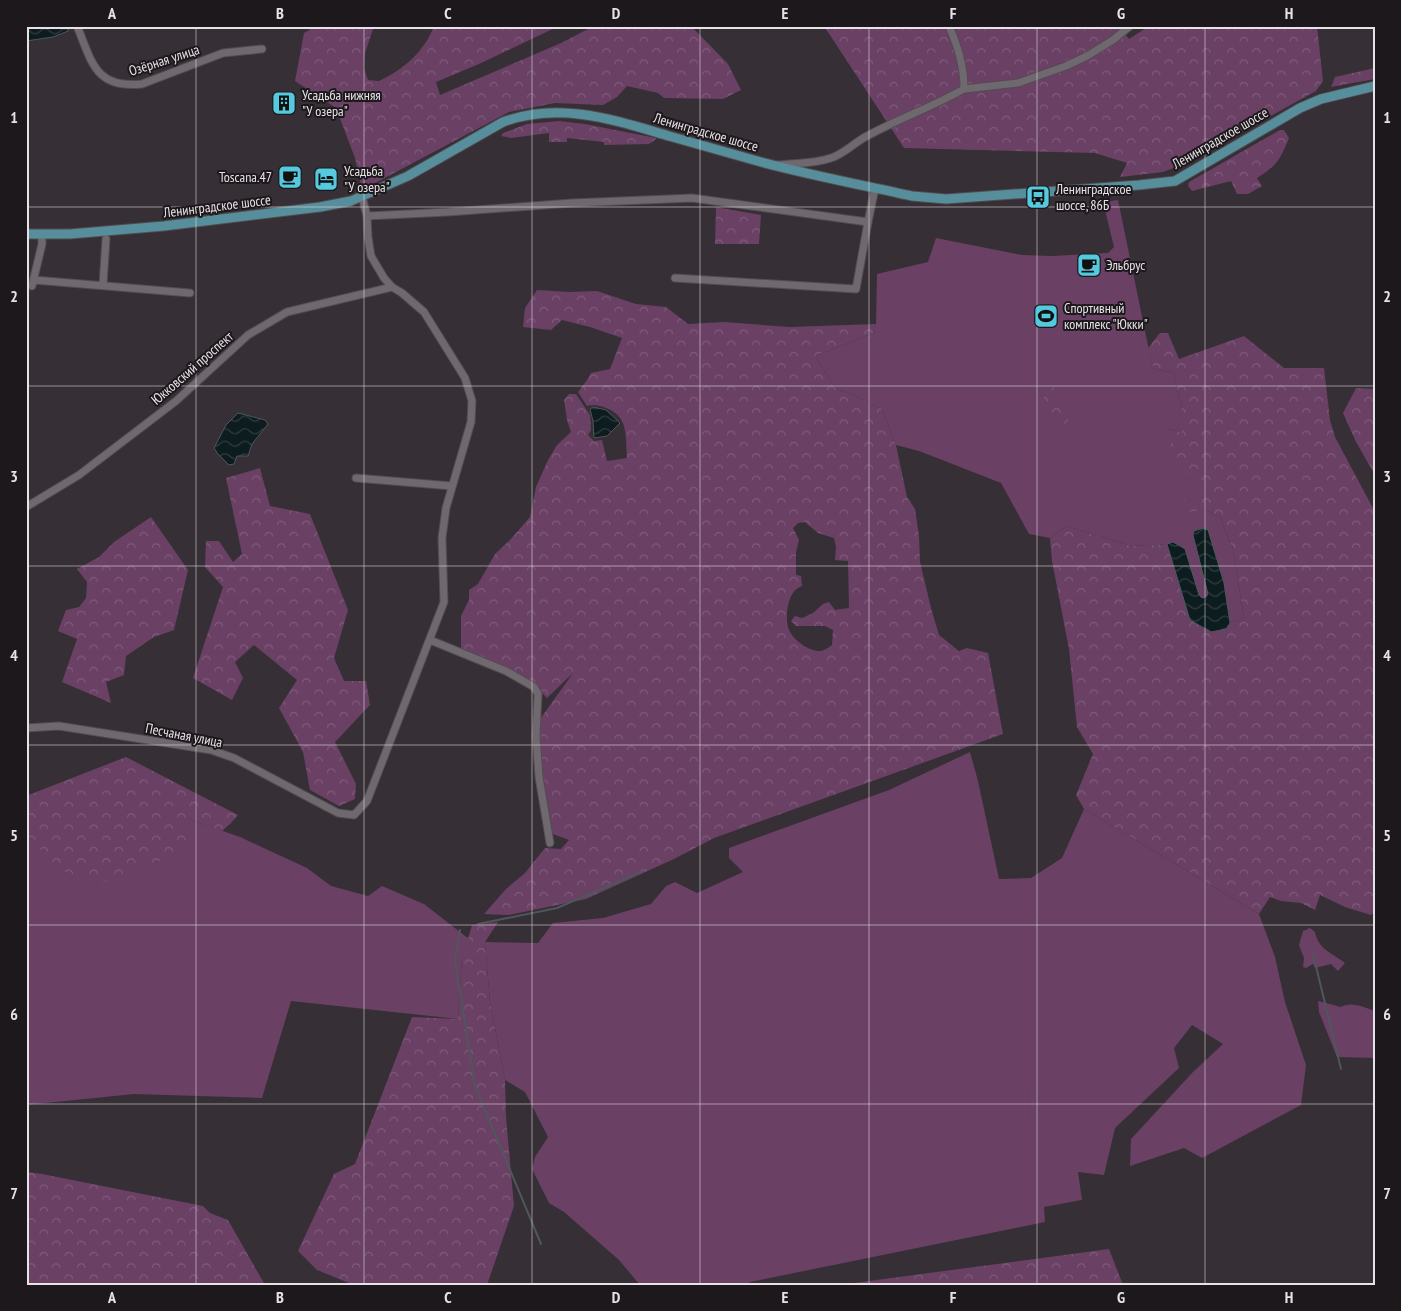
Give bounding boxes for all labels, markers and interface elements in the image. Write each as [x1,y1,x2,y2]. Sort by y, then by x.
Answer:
text: A [107,3,117,23]
text: B [276,3,284,23]
text: C [444,3,452,23]
text: D [612,3,621,23]
text: E [782,3,789,23]
text: F [950,3,957,23]
text: G [1117,3,1125,23]
text: H [1285,3,1293,23]
street label: Озёрная улица [126,40,202,80]
place label: Усадьба нижняя "У озера" [302,86,381,120]
building icon: Усадьба нижняя "У озера" [271,90,297,116]
street label: Ленинградское шоссе [1168,103,1271,173]
text: 1 [10,107,18,127]
text: 1 [1383,107,1391,127]
street label: Ленинградское шоссе [651,108,761,156]
place label: Усадьба "У озера" [344,162,390,196]
cafe icon: Toscana.47 [277,164,303,190]
hotel icon: Усадьба "У озера" [313,166,339,192]
place label: Toscana.47 [219,168,272,186]
place label: Ленинградское шоссе, 86Б [1055,180,1131,214]
bus stop icon: Ленинградское шоссе, 86Б [1025,184,1051,210]
street label: Ленинградское шоссе [161,190,272,222]
cafe icon: Эльбрус [1076,252,1102,278]
place label: Эльбрус [1106,256,1145,274]
text: 2 [10,286,18,306]
text: 2 [1383,286,1391,306]
place label: Спортивный комплекс "Юкки" [1064,299,1148,333]
sports icon: Спортивный комплекс "Юкки" [1033,303,1059,329]
street label: Юкковский проспект [147,327,237,409]
text: 3 [10,466,18,486]
text: 3 [1383,466,1391,486]
text: 4 [10,645,18,665]
text: 4 [1383,645,1391,665]
street label: Песчаная улица [144,719,224,751]
text: 5 [10,825,18,845]
text: 5 [1383,825,1391,845]
text: 6 [10,1004,18,1024]
text: 6 [1383,1004,1391,1024]
text: 7 [10,1183,18,1203]
text: 7 [1383,1183,1391,1203]
text: A [107,1287,117,1307]
text: B [276,1287,284,1307]
text: C [444,1287,452,1307]
text: D [612,1287,621,1307]
text: E [782,1287,789,1307]
text: F [950,1287,957,1307]
text: G [1117,1287,1125,1307]
text: H [1285,1287,1293,1307]

